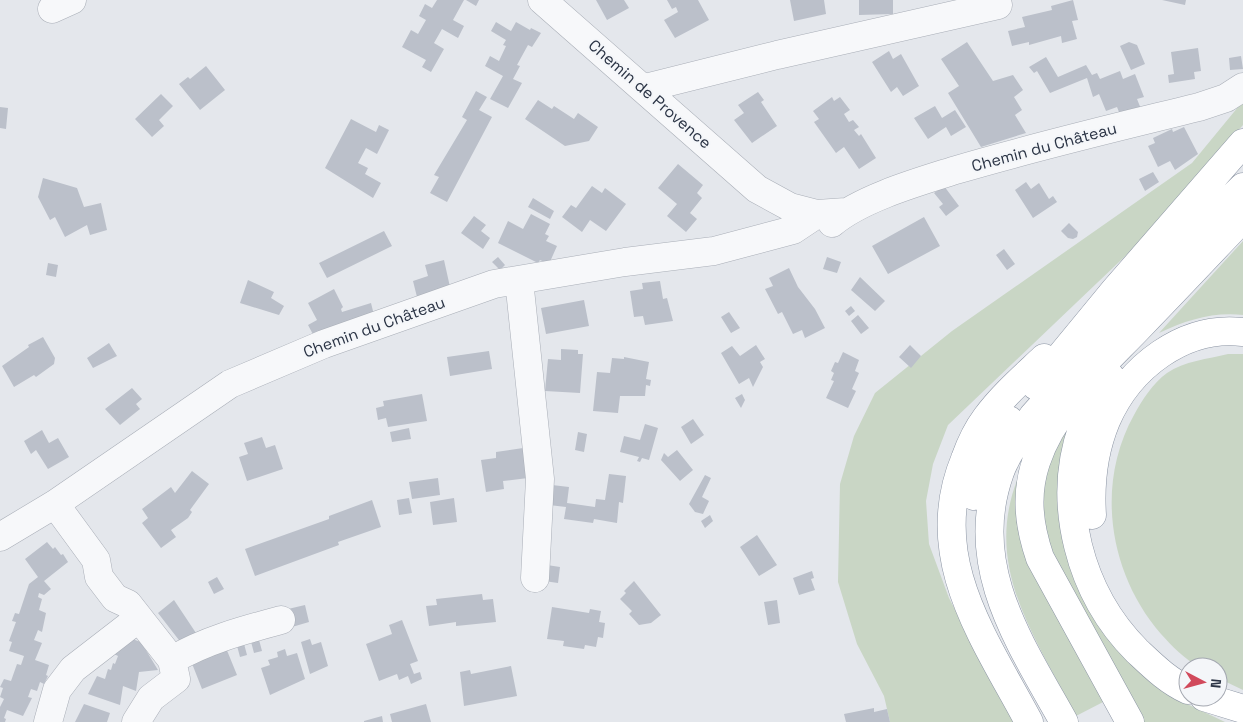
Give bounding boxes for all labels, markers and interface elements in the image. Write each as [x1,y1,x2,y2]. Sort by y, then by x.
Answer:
street label: Chemin de Provence [584,35,716,153]
street label: Chemin du Château [969,118,1119,176]
street label: Chemin du Château [300,292,448,362]
north arrow [1178,657,1228,707]
text: N [1206,678,1225,689]

